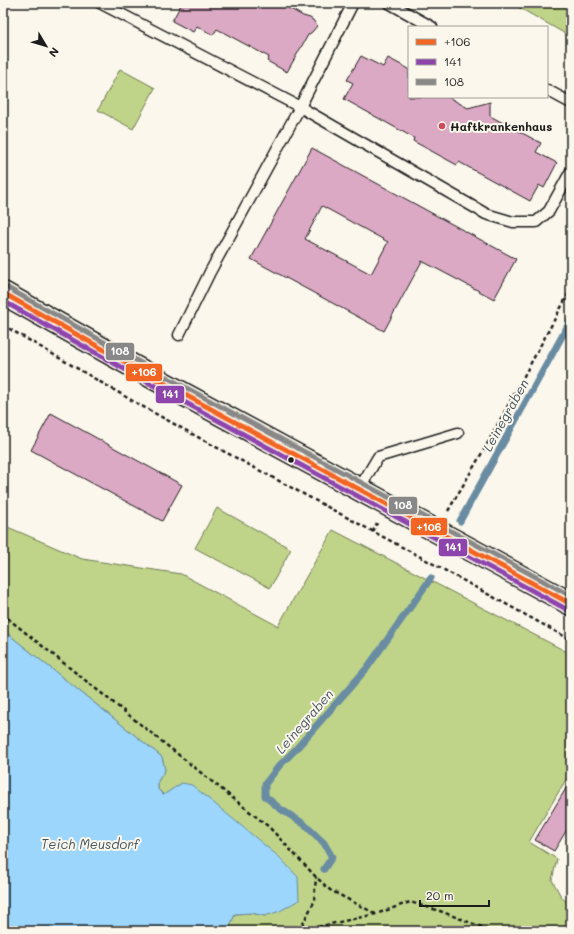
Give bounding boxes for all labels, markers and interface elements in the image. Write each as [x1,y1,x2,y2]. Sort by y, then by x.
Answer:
north arrow [26,26,66,66]
legend [408,26,548,98]
text: +106 [444,33,471,49]
text: N [46,45,63,60]
text: 141 [444,53,462,69]
text: 108 [444,73,464,89]
place label: Haftkrankenhaus [450,118,552,134]
marker: Haftkrankenhaus [437,121,447,131]
line badge: 108 [105,342,135,361]
text: 108 [111,343,130,358]
line badge: +106 [125,363,163,382]
text: +106 [132,364,157,379]
water label: Leinegraben [478,376,532,454]
line badge: 141 [155,385,185,404]
text: 141 [162,386,178,401]
unlabelled marker [286,455,296,465]
line badge: 108 [388,496,418,515]
text: 108 [394,497,413,512]
line badge: +106 [410,517,448,536]
text: +106 [417,519,442,534]
line badge: 141 [438,538,468,557]
text: 141 [445,539,461,554]
water label: Leinegraben [271,685,337,757]
water label: Teich Meusdorf [41,835,141,852]
scale bar [420,882,489,908]
text: 20 m [426,887,454,903]

